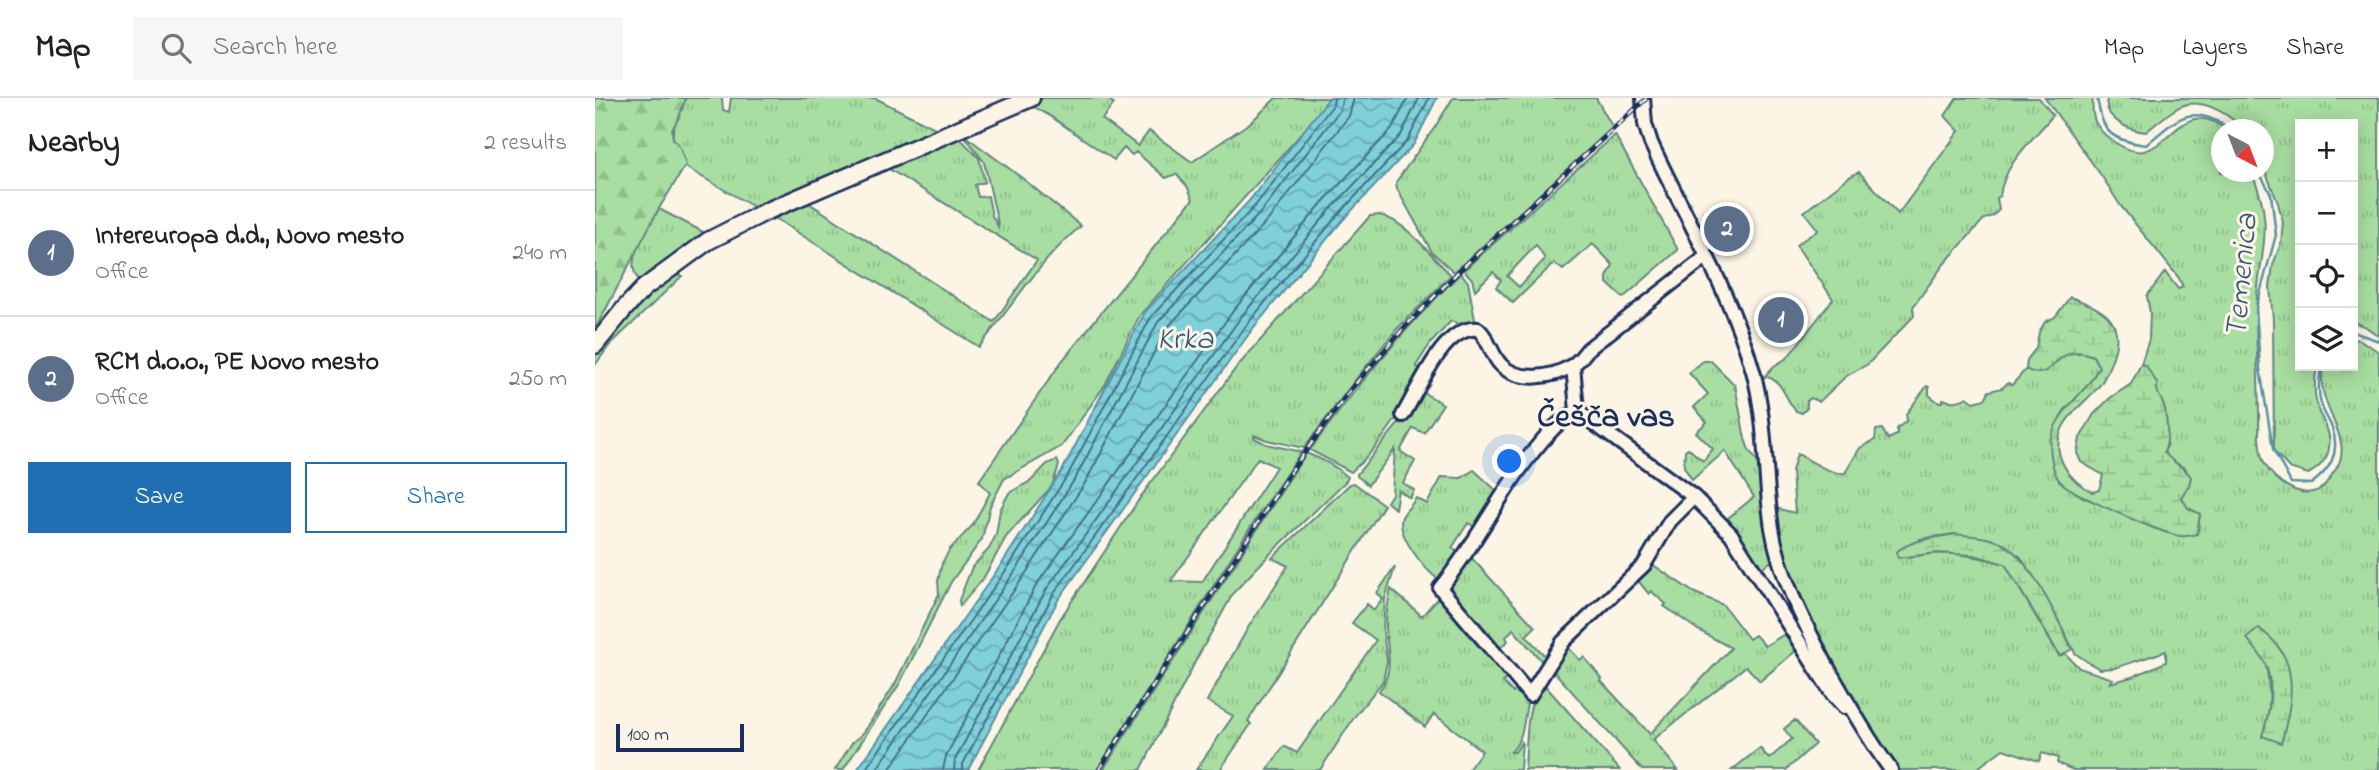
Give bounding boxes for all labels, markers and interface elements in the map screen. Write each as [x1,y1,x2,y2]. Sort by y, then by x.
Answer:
search box [133,17,623,80]
text: Map [35,24,91,72]
icon: search [157,29,195,67]
text: Search here [213,29,337,67]
text: Map [2104,31,2144,66]
text: Layers [2182,31,2248,66]
text: Share [2286,31,2344,66]
north arrow [2211,119,2274,182]
map controls [2295,119,2358,371]
button: + [2295,119,2358,182]
text: Nearby [28,122,120,166]
text: 2 results [484,127,567,160]
button: − [2295,182,2358,245]
pin: 2 [1704,203,1750,255]
water label: Temenica [2214,211,2272,340]
text: Intereuropa d.d., Novo mesto [95,218,404,256]
text: 1 [47,237,55,270]
text: 240 m [513,237,567,270]
button: locate [2295,245,2358,308]
text: Office [95,256,148,289]
pin: 1 [1758,294,1804,346]
button: layers [2295,308,2358,371]
water label: Krka [1157,317,1214,364]
text: RCM d.o.o., PE Novo mesto [95,344,379,382]
text: 2 [45,363,57,396]
text: 250 m [509,363,567,396]
text: Office [95,382,148,415]
district label: Češča vas [1537,394,1675,442]
your location [1492,444,1526,478]
button: Save [28,462,291,533]
button: Share [305,462,567,533]
scale bar [616,721,744,753]
text: 100 m [627,722,669,749]

